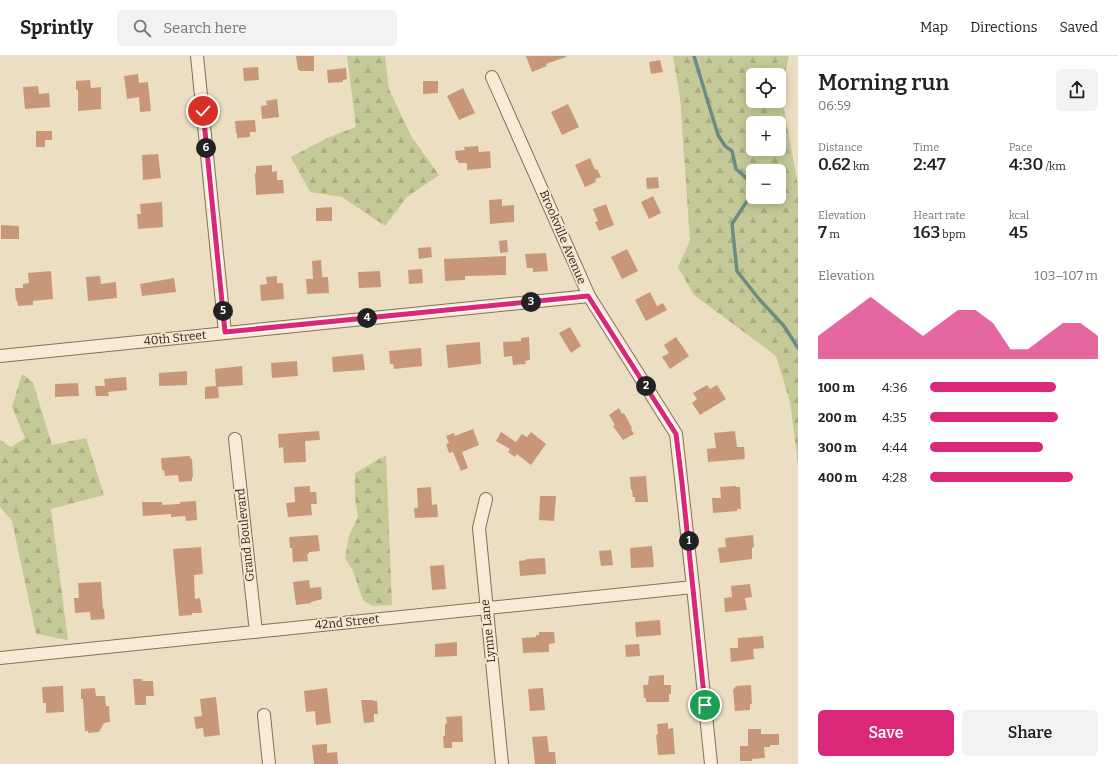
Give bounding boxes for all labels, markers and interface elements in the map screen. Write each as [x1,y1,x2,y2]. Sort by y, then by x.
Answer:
search box [117,10,397,46]
text: Sprintly [20,16,93,39]
icon: search [131,17,153,39]
text: Search here [163,19,246,37]
text: Map [920,19,948,36]
text: Directions [970,19,1038,36]
text: Saved [1060,19,1098,36]
map controls [746,68,786,204]
button: locate [746,68,786,108]
text: Morning run [818,69,949,96]
button: share [1056,69,1098,111]
pin [186,94,220,128]
text: 06:59 [818,98,851,113]
icon: check [192,100,214,122]
button: + [746,116,786,156]
pin: 6 [196,138,216,158]
text: 6 [203,141,209,154]
text: Distance [818,141,863,154]
text: Time [913,141,939,154]
text: Pace [1009,141,1032,154]
text: 0.62 [818,154,851,175]
text: 2:47 [913,154,946,175]
text: 4:30 [1009,154,1043,175]
text: km [851,160,870,173]
text: /km [1043,160,1066,173]
button: − [746,164,786,204]
street label: Brookville Avenue [537,188,589,286]
text: Elevation [818,209,866,222]
text: Heart rate [913,209,965,222]
text: kcal [1009,209,1029,222]
text: 7 [818,222,827,243]
text: 163 [913,222,940,243]
text: 45 [1009,222,1028,243]
text: m [827,228,840,241]
text: bpm [940,228,966,241]
text: Elevation [818,268,875,283]
text: 103–107 m [1034,268,1098,283]
pin: 3 [521,292,541,312]
text: 3 [528,295,534,308]
pin: 5 [213,301,233,321]
text: 5 [220,304,226,317]
pin: 4 [357,308,377,328]
text: 4 [364,311,370,324]
street label: 40th Street [143,328,208,348]
pin: 2 [636,376,656,396]
text: 2 [643,379,649,392]
text: 100 m [818,380,855,395]
text: 4:36 [882,380,907,395]
text: 200 m [818,410,857,425]
text: 4:35 [882,410,907,425]
text: 300 m [818,440,857,455]
text: 4:44 [882,440,908,455]
text: 400 m [818,470,857,485]
text: 4:28 [882,470,907,485]
street label: Grand Boulevard [233,488,257,582]
pin: 1 [679,531,699,551]
text: 1 [687,534,691,547]
street label: Lynne Lane [478,599,498,663]
street label: 42nd Street [314,612,380,632]
pin [688,688,722,722]
icon: arrive [694,694,716,716]
button: Save [818,710,954,756]
button: Share [962,710,1098,756]

